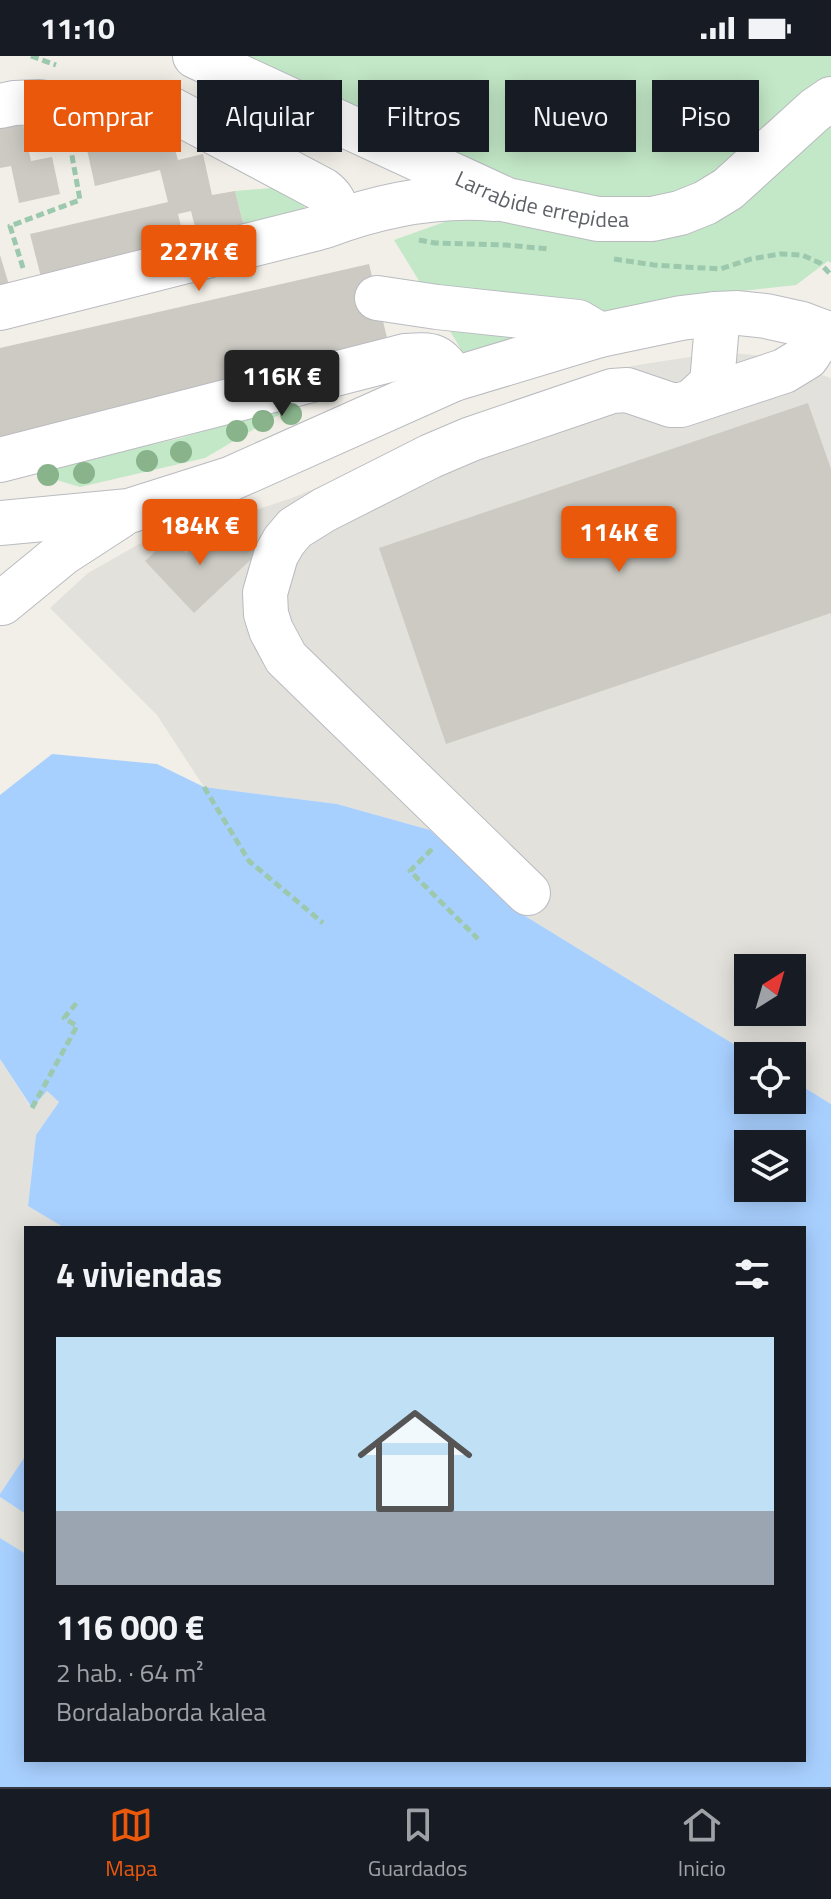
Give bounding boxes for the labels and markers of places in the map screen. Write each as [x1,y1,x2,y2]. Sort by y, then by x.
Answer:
pin: 227K € [134,225,264,293]
pin: 116K € [217,350,347,418]
pin: 184K € [135,499,265,567]
pin: 114K € [554,506,684,574]

